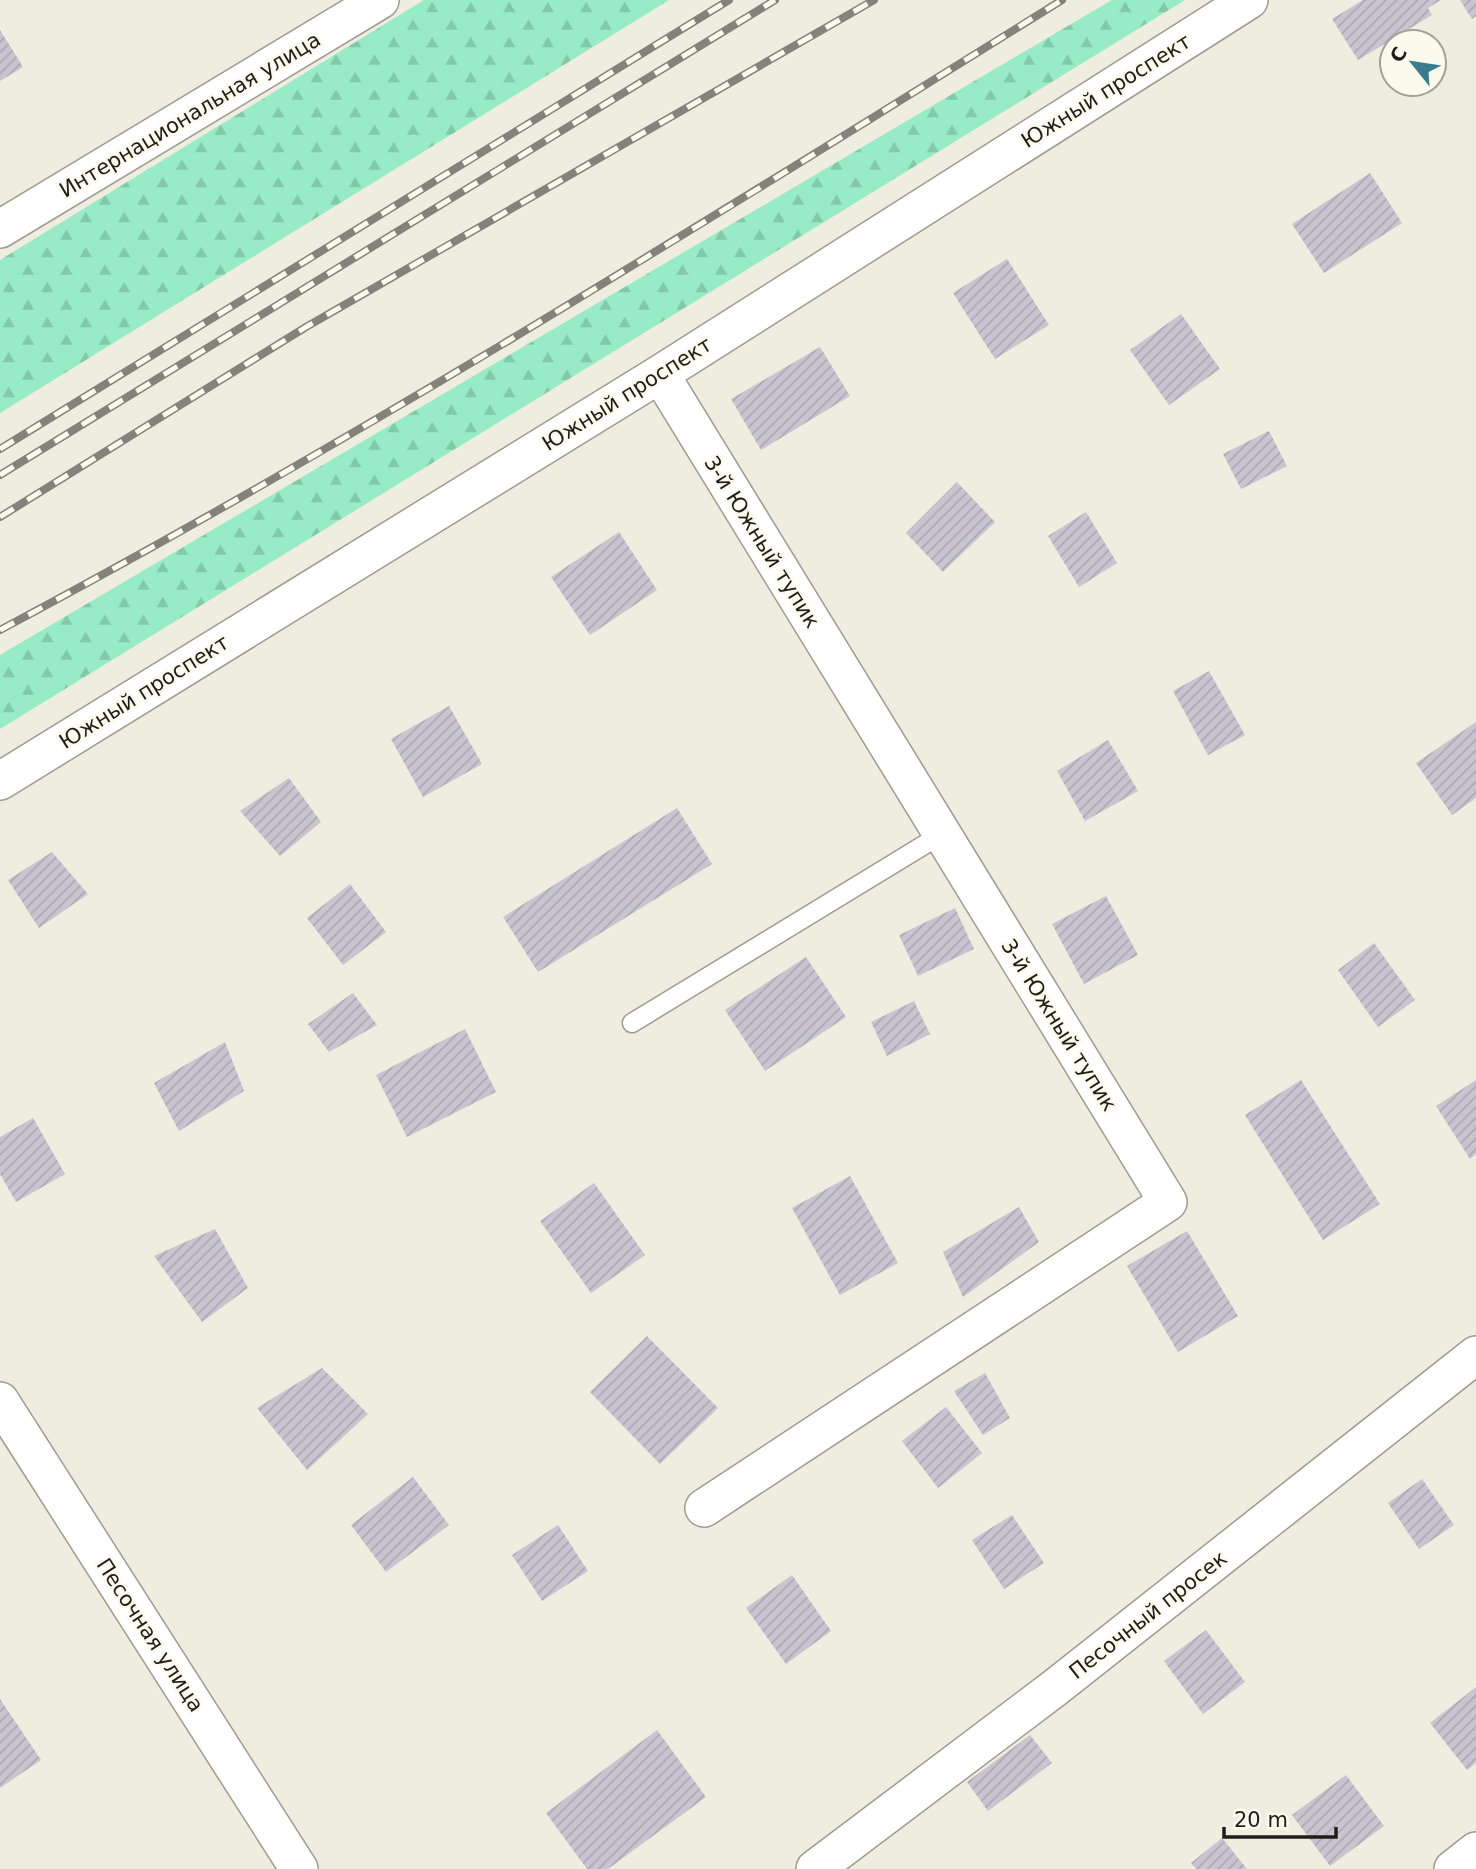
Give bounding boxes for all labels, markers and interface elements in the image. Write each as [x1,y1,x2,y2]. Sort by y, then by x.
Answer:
street label: Интернациональная улица [55,27,325,203]
north arrow [1378,28,1448,98]
street label: Южный проспект [1017,29,1195,153]
text: С [1385,43,1411,66]
street label: Южный проспект [538,332,716,456]
street label: 3-й Южный тупик [699,452,825,632]
street label: Южный проспект [55,630,233,754]
street label: 3-й Южный тупик [996,935,1122,1115]
street label: Песочный просек [1064,1546,1232,1684]
street label: Песочная улица [91,1554,209,1716]
scale bar [1224,1796,1336,1840]
text: 20 m [1234,1808,1288,1832]

